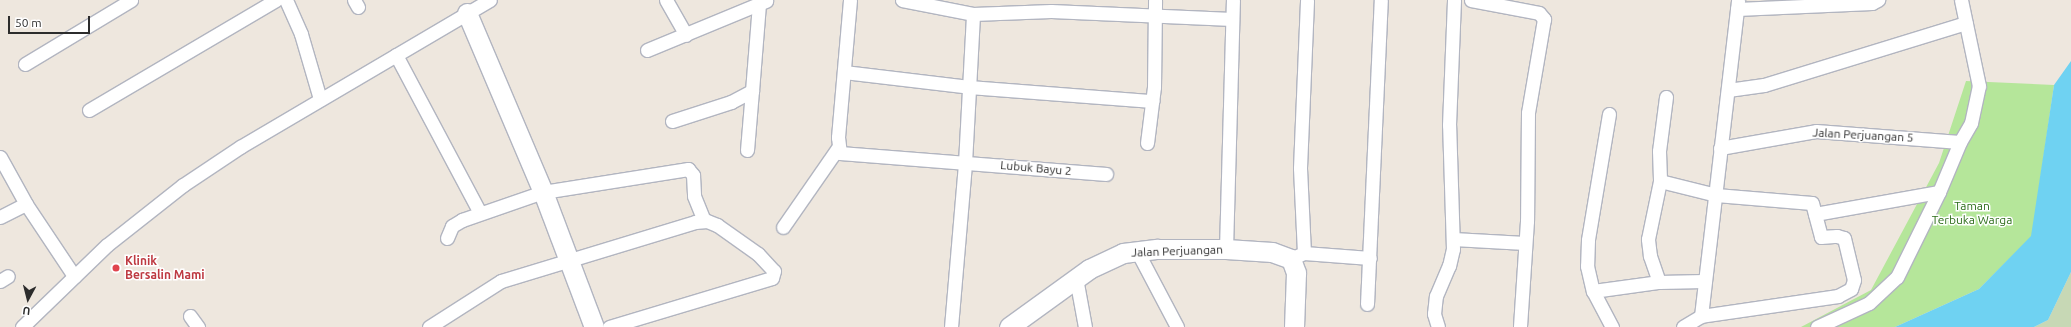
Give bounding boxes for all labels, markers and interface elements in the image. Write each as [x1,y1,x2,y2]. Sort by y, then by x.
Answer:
scale bar [10,8,92,34]
text: 50 m [15,16,42,29]
street label: Jalan Perjuangan 5 [1812,125,1914,145]
street label: Lubuk Bayu 2 [1000,158,1072,178]
park label: Taman Terbuka Warga [1932,199,2012,227]
street label: Jalan Perjuangan [1131,242,1223,260]
place label: Klinik Bersalin Mami [125,254,205,282]
marker: Klinik Bersalin Mami [110,262,122,274]
north arrow [8,279,48,319]
text: U [22,304,31,317]

